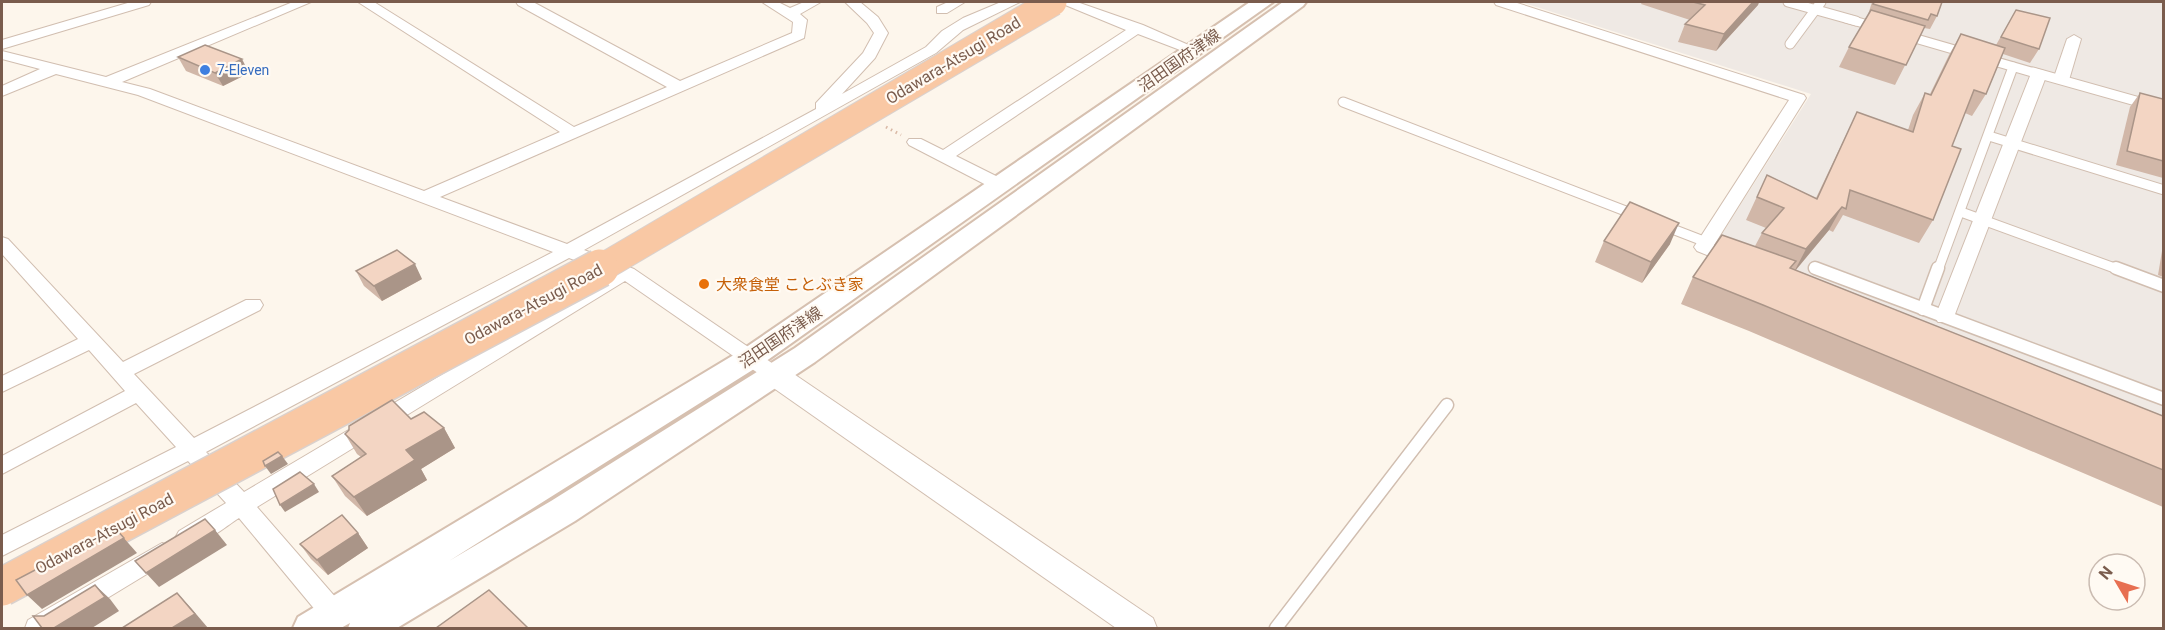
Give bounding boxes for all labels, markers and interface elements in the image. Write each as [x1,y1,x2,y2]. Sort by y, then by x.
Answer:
street label: Odawara-Atsugi Road [882,13,1024,108]
street label: 沼田国府津線 [1135,25,1224,96]
place label: 7-Eleven [217,62,269,78]
marker: 7-Eleven [198,63,212,77]
street label: Odawara-Atsugi Road [461,260,606,349]
place label: 大衆食堂 ことぶき家 [716,275,864,294]
marker: 大衆食堂 ことぶき家 [697,277,711,291]
street label: 沼田国府津線 [735,303,825,372]
street label: Odawara-Atsugi Road [32,489,177,578]
north arrow [2087,552,2147,612]
text: N [2095,563,2117,583]

